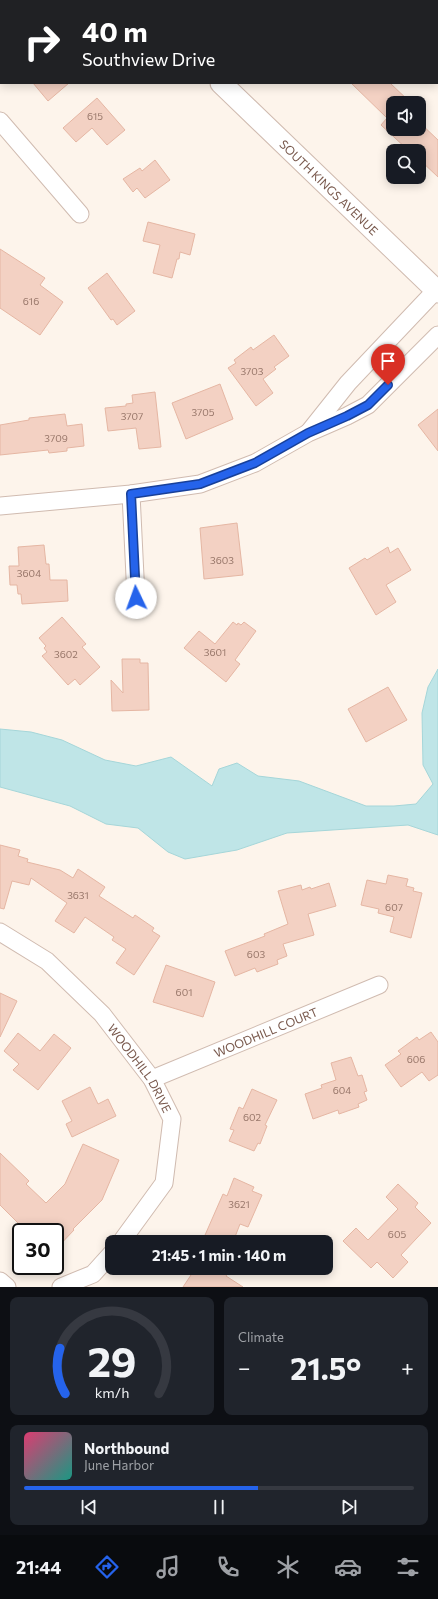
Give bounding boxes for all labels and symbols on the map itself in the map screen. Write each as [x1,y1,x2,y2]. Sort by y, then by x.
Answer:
house number: 615 [87,110,103,122]
street label: SOUTH KINGS AVENUE [277,137,381,238]
house number: 616 [23,295,39,307]
pin [371,344,405,385]
house number: 3703 [240,365,264,377]
house number: 3705 [191,406,215,418]
house number: 3707 [121,410,143,422]
house number: 3709 [44,432,68,444]
house number: 3603 [210,554,234,566]
house number: 3604 [17,567,41,579]
position arrow [115,577,157,619]
house number: 3601 [204,646,226,658]
house number: 3602 [54,648,78,660]
house number: 3631 [67,889,89,901]
house number: 607 [385,901,403,913]
house number: 603 [247,948,265,960]
house number: 601 [176,986,192,998]
street label: WOODHILL COURT [212,1004,320,1060]
street label: WOODHILL DRIVE [105,1021,175,1115]
house number: 606 [407,1053,425,1065]
house number: 604 [333,1084,351,1096]
house number: 602 [243,1111,262,1123]
house number: 3621 [228,1198,250,1210]
speed limit sign: 30 [12,1223,64,1275]
house number: 605 [388,1228,406,1240]

